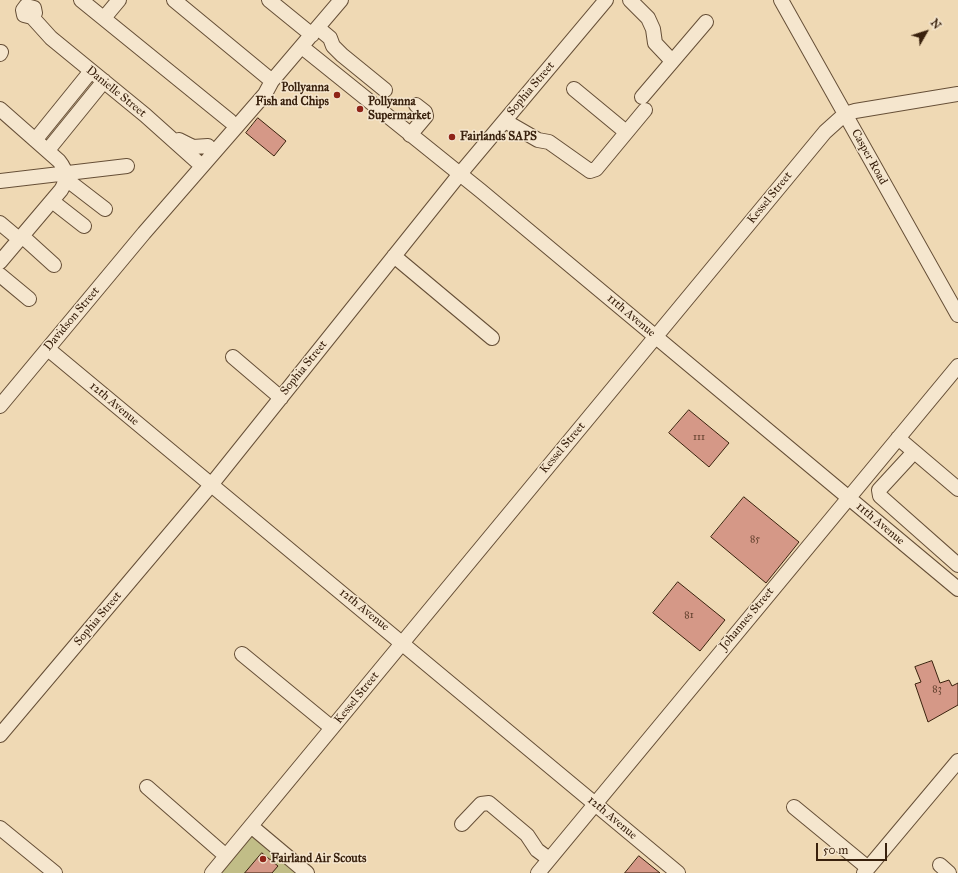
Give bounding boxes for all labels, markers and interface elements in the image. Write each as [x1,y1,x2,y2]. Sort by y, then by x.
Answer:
north arrow [906,12,946,52]
text: N [928,16,944,32]
street label: Sophia Street [504,59,558,119]
street label: Danielle Street [83,63,149,121]
place label: Pollyanna Fish and Chips [256,81,329,109]
marker: Pollyanna Fish and Chips [332,90,342,100]
place label: Pollyanna Supermarket [368,95,431,123]
marker: Pollyanna Supermarket [355,104,365,114]
street label: Casper Road [848,127,890,187]
place label: Fairlands SAPS [460,130,537,144]
marker: Fairlands SAPS [447,132,457,142]
street label: Kessel Street [745,169,795,227]
street label: Davidson Street [41,284,103,354]
street label: 11th Avenue [604,292,658,340]
street label: Sophia Street [278,338,330,398]
street label: 12th Avenue [86,379,142,429]
street label: Kessel Street [537,419,589,477]
house number: 111 [693,432,705,444]
street label: 11th Avenue [853,500,907,548]
house number: 85 [750,534,760,546]
street label: 12th Avenue [336,585,392,635]
street label: Johannes Street [717,585,777,653]
street label: Sophia Street [71,589,125,649]
house number: 81 [684,610,694,622]
street label: Kessel Street [332,669,382,727]
house number: 83 [932,684,942,696]
street label: 12th Avenue [584,793,640,843]
scale bar [818,835,889,861]
text: 50 m [823,843,848,857]
place label: Fairland Air Scouts [271,852,366,866]
marker: Fairland Air Scouts [258,854,268,864]

